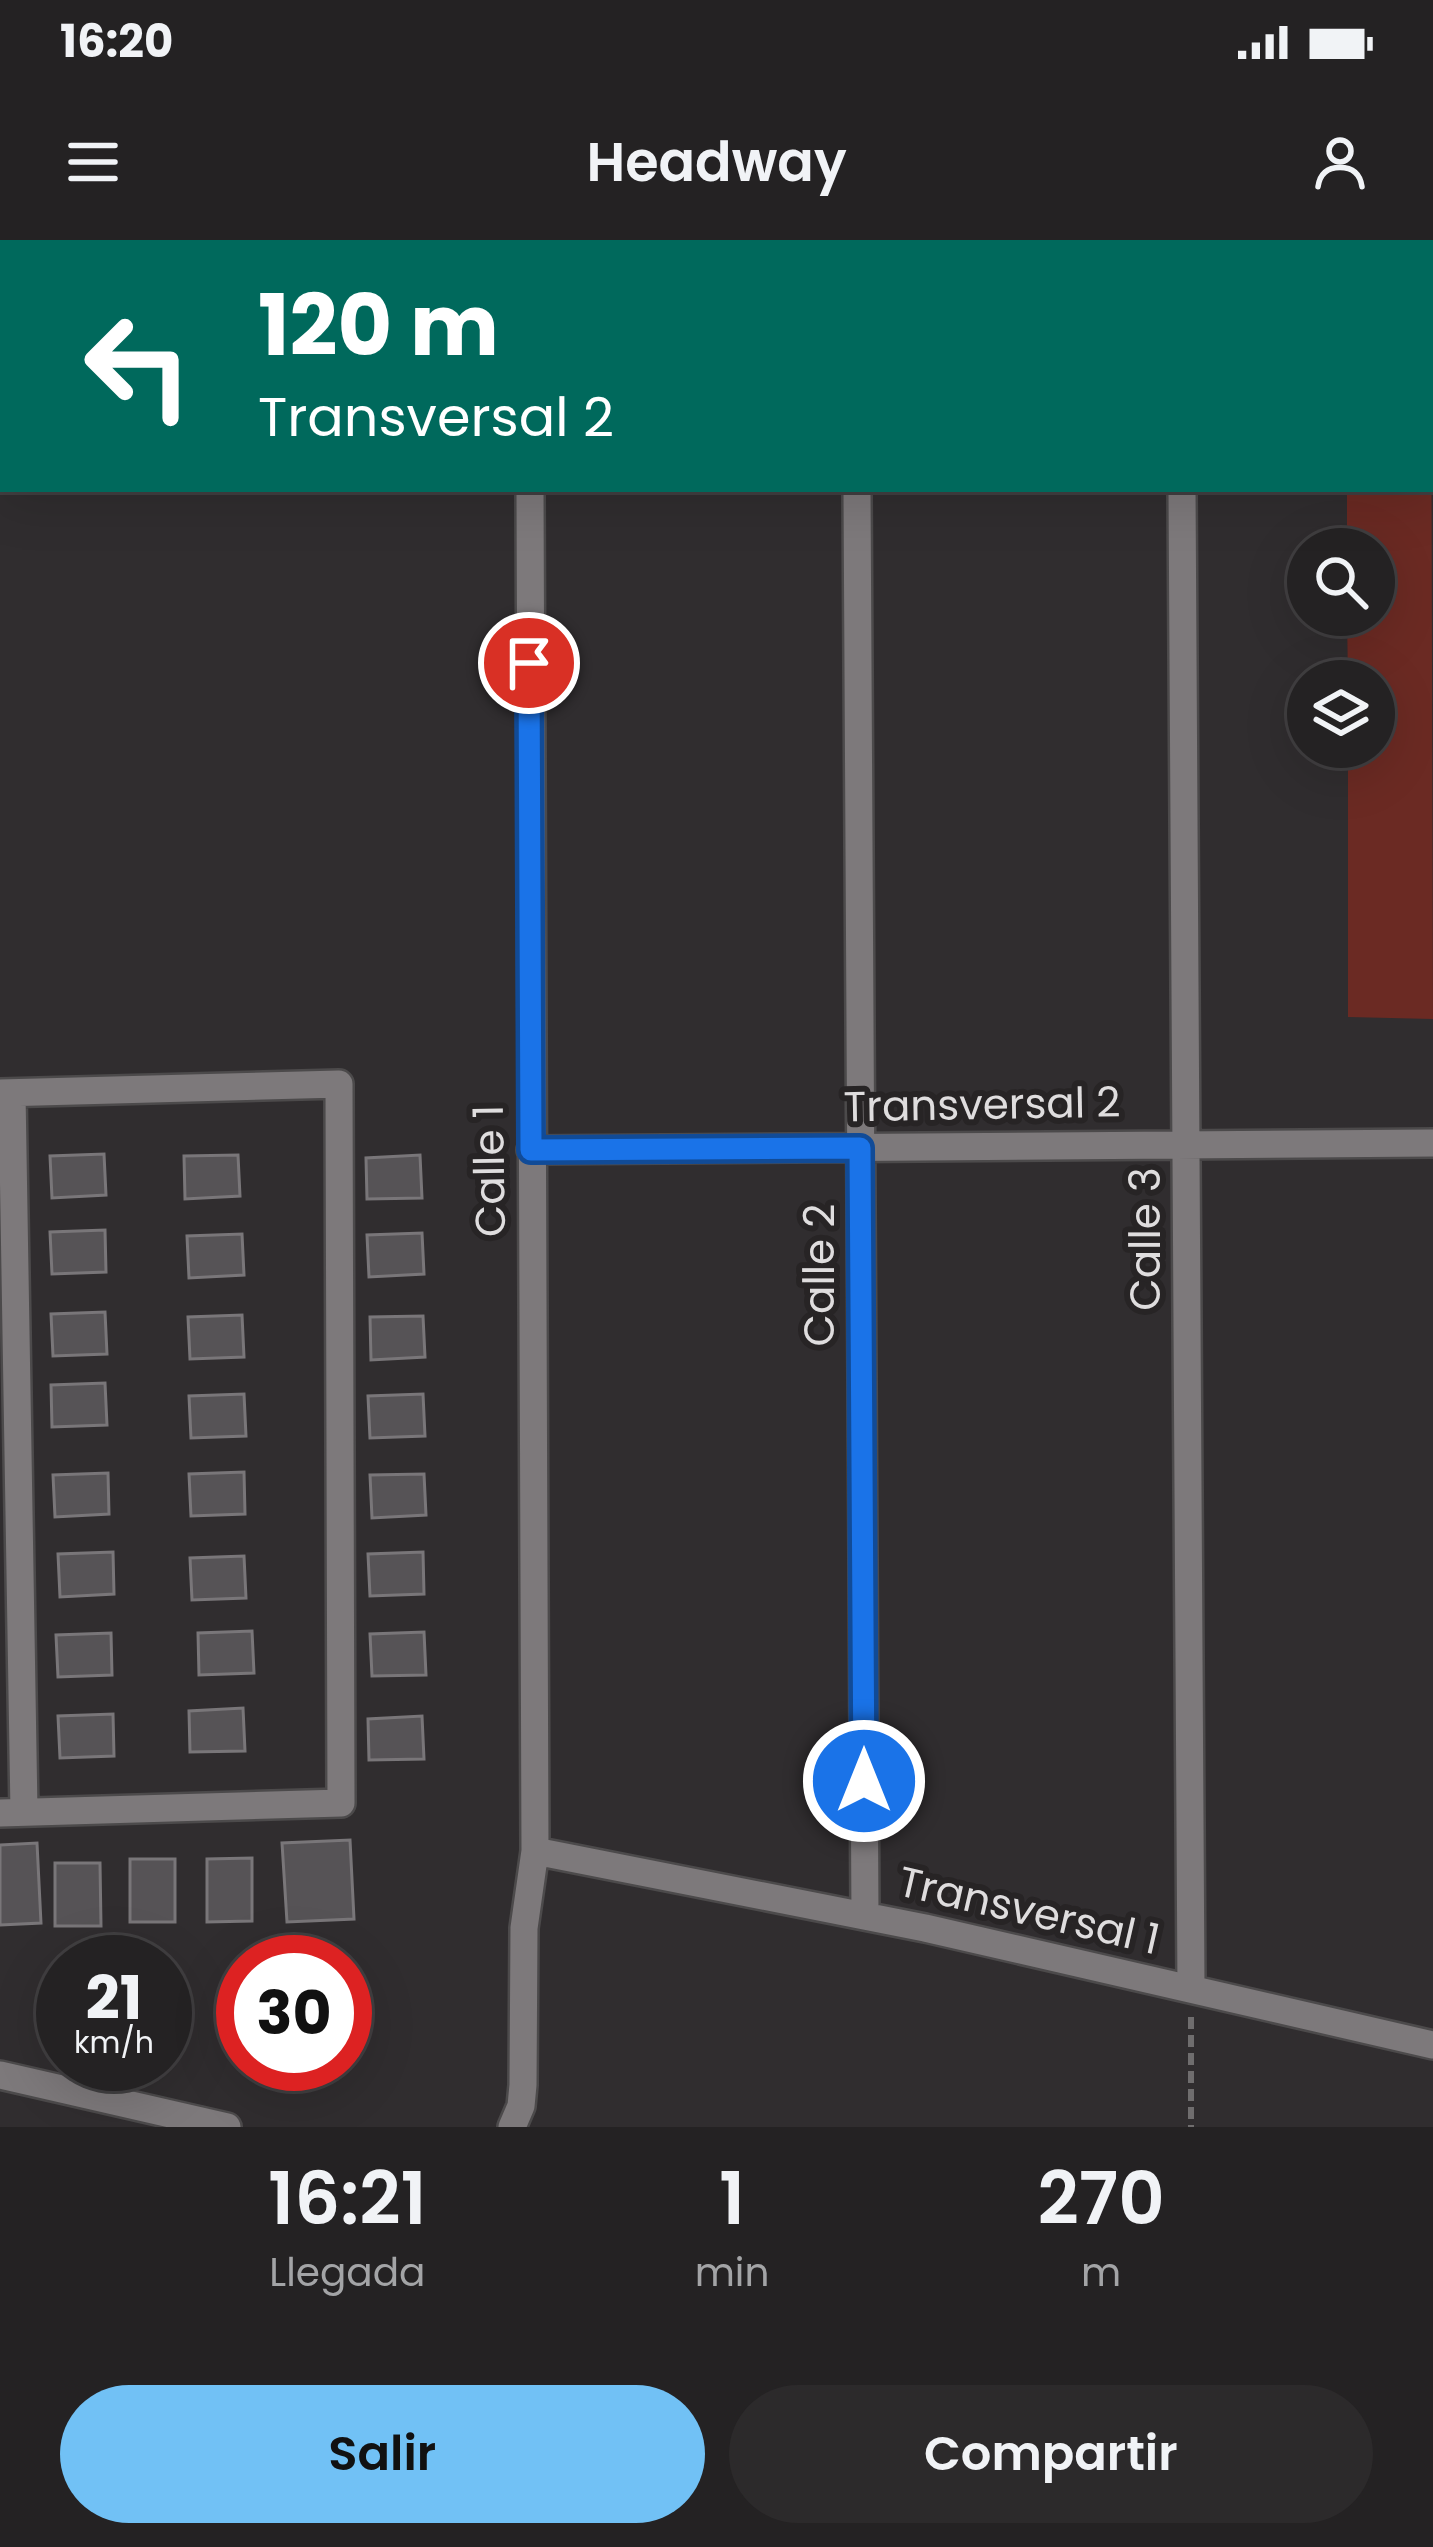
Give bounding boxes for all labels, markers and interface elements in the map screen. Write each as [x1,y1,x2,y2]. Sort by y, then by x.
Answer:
text: 16:20 [60,10,173,73]
text: Headway [586,124,847,200]
icon: menu [60,129,126,195]
icon: person [1307,129,1373,195]
text: 120 m [258,267,499,384]
icon: left [60,288,216,444]
text: Transversal 2 [258,379,614,455]
map controls [1287,528,1395,768]
button: search [1287,528,1395,636]
pin [478,612,580,714]
icon: arrive [496,630,562,696]
button: layers [1287,660,1395,768]
street label: Transversal 2 [843,1073,1121,1136]
street label: Calle 1 [459,1104,520,1238]
street label: Calle 3 [1116,1167,1175,1311]
street label: Calle 2 [790,1204,849,1346]
position arrow [801,1718,927,1844]
street label: Transversal 1 [893,1852,1165,1969]
speed limit sign: 30 [216,1935,372,2091]
text: 21 [86,1956,142,2040]
text: km/h [74,2021,154,2064]
text: 16:21 [268,2148,427,2249]
text: 1 [719,2148,745,2249]
text: 270 [1038,2148,1165,2249]
text: Llegada [269,2245,425,2300]
text: min [695,2245,769,2300]
text: m [1081,2245,1121,2300]
button: Salir [60,2385,705,2523]
button: Compartir [729,2385,1373,2523]

